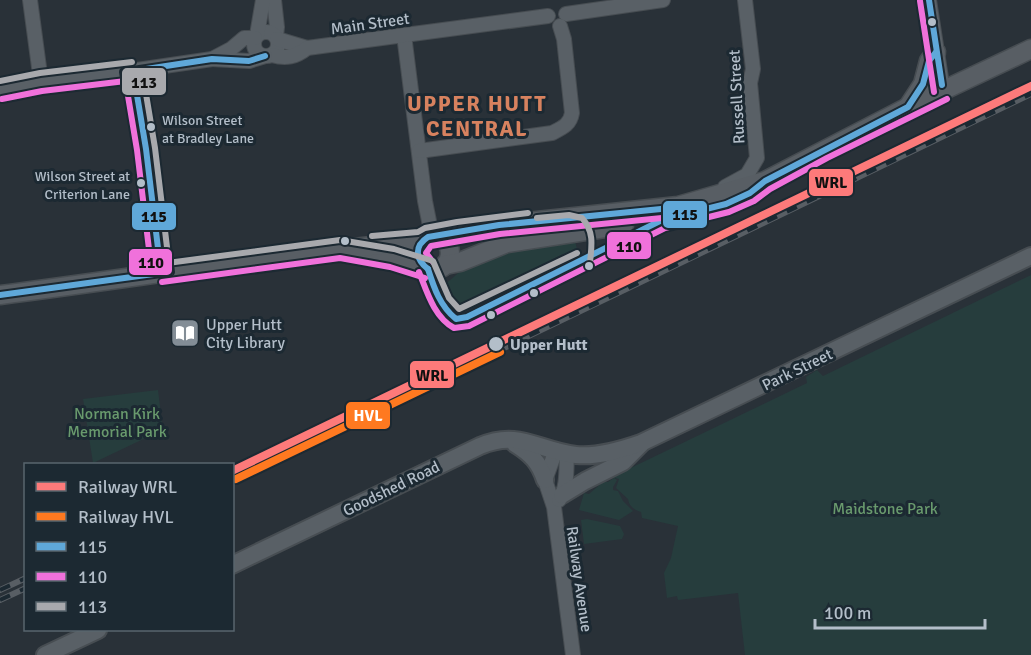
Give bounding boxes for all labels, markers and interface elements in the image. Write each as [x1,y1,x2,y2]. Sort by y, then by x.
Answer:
street label: Main Street [329,9,411,39]
unlabelled marker [926,16,938,28]
street label: Russell Street [725,49,749,145]
line badge: 113 [121,67,167,96]
text: 113 [131,73,157,93]
district label: UPPER HUTT CENTRAL [407,90,547,142]
place label: Wilson Street at Bradley Lane [162,112,254,147]
marker: Wilson Street at Bradley Lane [145,121,157,133]
place label: Wilson Street at Criterion Lane [35,168,130,203]
line badge: WRL [808,168,854,197]
text: WRL [815,173,848,193]
marker: Wilson Street at Criterion Lane [135,177,147,189]
line badge: 115 [662,200,708,229]
line badge: 115 [131,202,177,231]
text: 115 [672,205,698,225]
text: 115 [141,207,167,227]
line badge: 110 [606,231,652,260]
unlabelled marker [339,235,351,247]
text: 110 [616,237,642,257]
line badge: 110 [128,248,173,276]
text: 110 [138,253,164,273]
unlabelled marker [583,260,595,272]
unlabelled marker [528,287,540,299]
unlabelled marker [485,309,497,321]
place label: Upper Hutt City Library [206,315,286,353]
library icon: Upper Hutt City Library [169,317,201,349]
marker: Upper Hutt [487,335,505,353]
place label: Upper Hutt [510,335,588,355]
street label: Park Street [759,344,836,396]
line badge: WRL [409,360,455,389]
text: WRL [416,366,449,386]
line badge: HVL [345,401,391,430]
park label: Norman Kirk Memorial Park [67,404,167,442]
text: HVL [353,406,383,426]
street label: Goodshed Road [340,457,443,521]
legend [24,463,234,631]
text: Railway WRL [78,476,177,498]
park label: Maidstone Park [832,499,938,519]
text: Railway HVL [78,506,174,528]
street label: Railway Avenue [562,525,596,633]
text: 115 [78,536,107,558]
text: 110 [78,566,107,588]
scale bar [815,592,984,630]
text: 113 [78,596,107,618]
text: 100 m [824,602,871,624]

